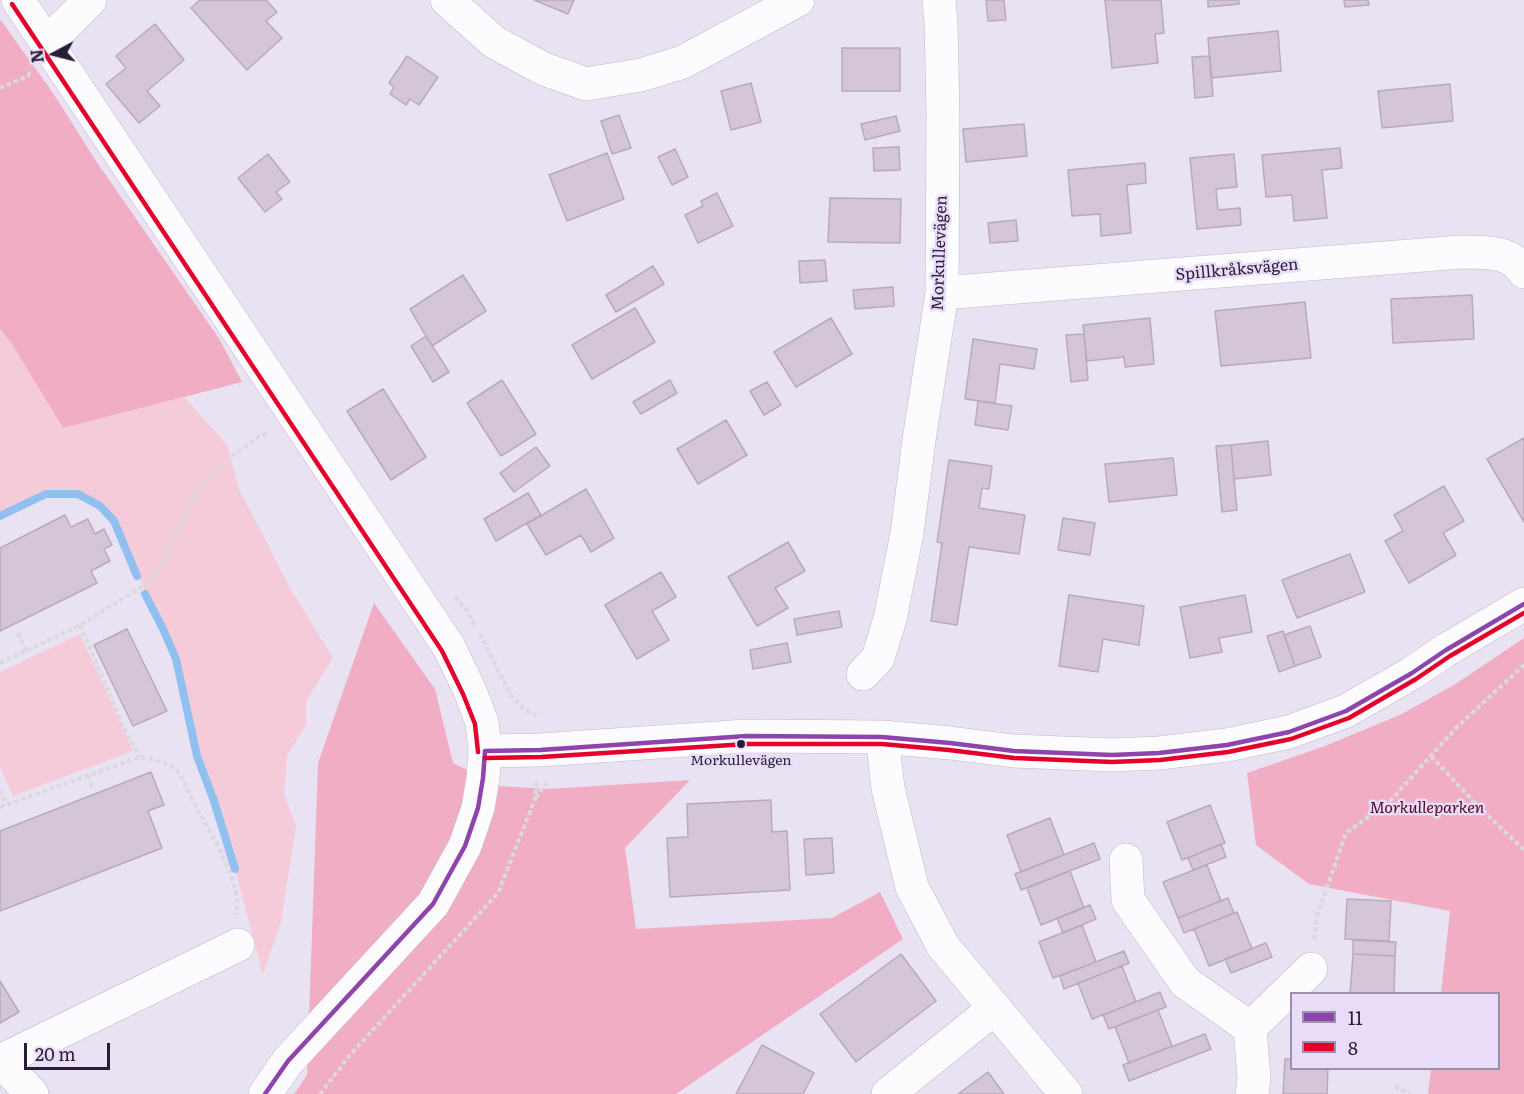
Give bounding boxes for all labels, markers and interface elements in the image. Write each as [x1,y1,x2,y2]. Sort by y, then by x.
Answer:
north arrow [24,24,84,84]
text: N [23,48,49,64]
street label: Morkullevägen [928,195,952,311]
street label: Spillkråksvägen [1175,255,1299,285]
marker: Morkullevägen [735,738,747,750]
place label: Morkullevägen [690,753,792,769]
park label: Morkulleparken [1370,798,1484,818]
legend [1290,992,1500,1070]
text: 11 [1348,1004,1363,1031]
scale bar [27,1031,112,1069]
text: 8 [1348,1034,1358,1061]
text: 20 m [35,1040,76,1067]

